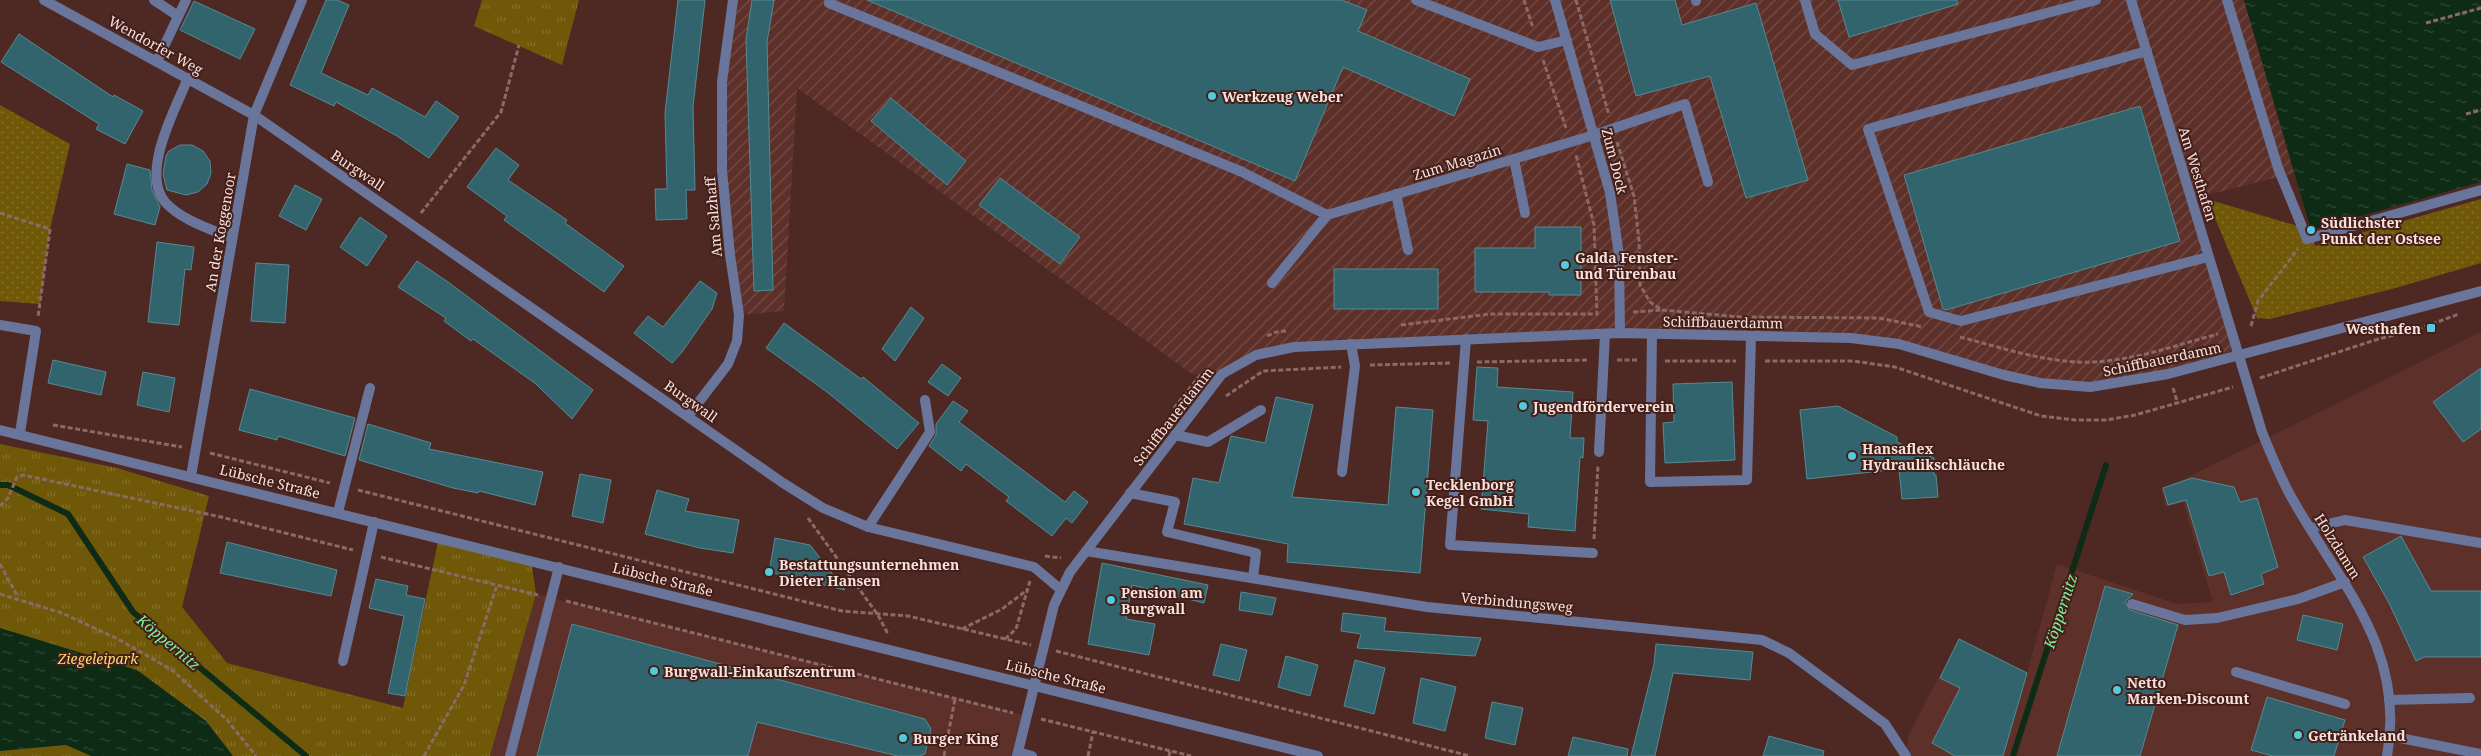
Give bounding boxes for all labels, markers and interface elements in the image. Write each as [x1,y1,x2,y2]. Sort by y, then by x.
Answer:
street label: Wendorfer Weg [105,11,207,79]
place label: Werkzeug Weber [1222,87,1344,106]
marker: Werkzeug Weber [1206,90,1218,102]
street label: Am Westhafen [2175,124,2221,224]
street label: Zum Dock [1598,126,1633,197]
street label: Zum Magazin [1411,140,1503,184]
street label: Burgwall [327,145,389,195]
street label: An der Koggenoor [200,170,240,293]
street label: Am Salzhaff [700,175,726,258]
place label: Südlichster Punkt der Ostsee [2321,213,2441,248]
marker: Südlichster Punkt der Ostsee [2305,224,2317,236]
place label: Galda Fenster- und Türenbau [1575,248,1678,283]
marker: Galda Fenster- und Türenbau [1559,259,1571,271]
street label: Schiffbauerdamm [1663,311,1783,333]
place label: Westhafen [2346,319,2421,338]
marker: Westhafen [2425,322,2437,334]
street label: Schiffbauerdamm [2101,337,2223,381]
street label: Schiffbauerdamm [1129,363,1217,469]
street label: Burgwall [661,376,722,427]
place label: Jugendförderverein [1532,397,1674,416]
marker: Jugendförderverein [1517,400,1529,412]
place label: Hansaflex Hydraulikschläuche [1862,439,2005,474]
marker: Hansaflex Hydraulikschläuche [1846,450,1858,462]
street label: Lübsche Straße [218,459,322,503]
place label: Tecklenborg Kegel GmbH [1426,475,1514,510]
marker: Tecklenborg Kegel GmbH [1410,486,1422,498]
street label: Holzdamm [2310,510,2366,582]
place label: Bestattungsunternehmen Dieter Hansen [779,555,959,590]
street label: Lübsche Straße [611,557,715,601]
marker: Bestattungsunternehmen Dieter Hansen [763,566,775,578]
water label: Köppernitz [2038,571,2082,652]
place label: Pension am Burgwall [1121,583,1203,618]
street label: Verbindungsweg [1460,588,1574,616]
marker: Pension am Burgwall [1105,594,1117,606]
water label: Köppernitz [132,609,205,675]
park label: Ziegeleipark [57,649,139,668]
street label: Lübsche Straße [1004,654,1108,698]
place label: Burgwall-Einkaufszentrum [664,662,856,681]
marker: Burgwall-Einkaufszentrum [648,665,660,677]
place label: Netto Marken-Discount [2127,673,2249,708]
marker: Netto Marken-Discount [2111,684,2123,696]
place label: Getränkeland [2308,726,2406,745]
place label: Burger King [913,729,998,748]
marker: Getränkeland [2292,729,2304,741]
marker: Burger King [897,732,909,744]

